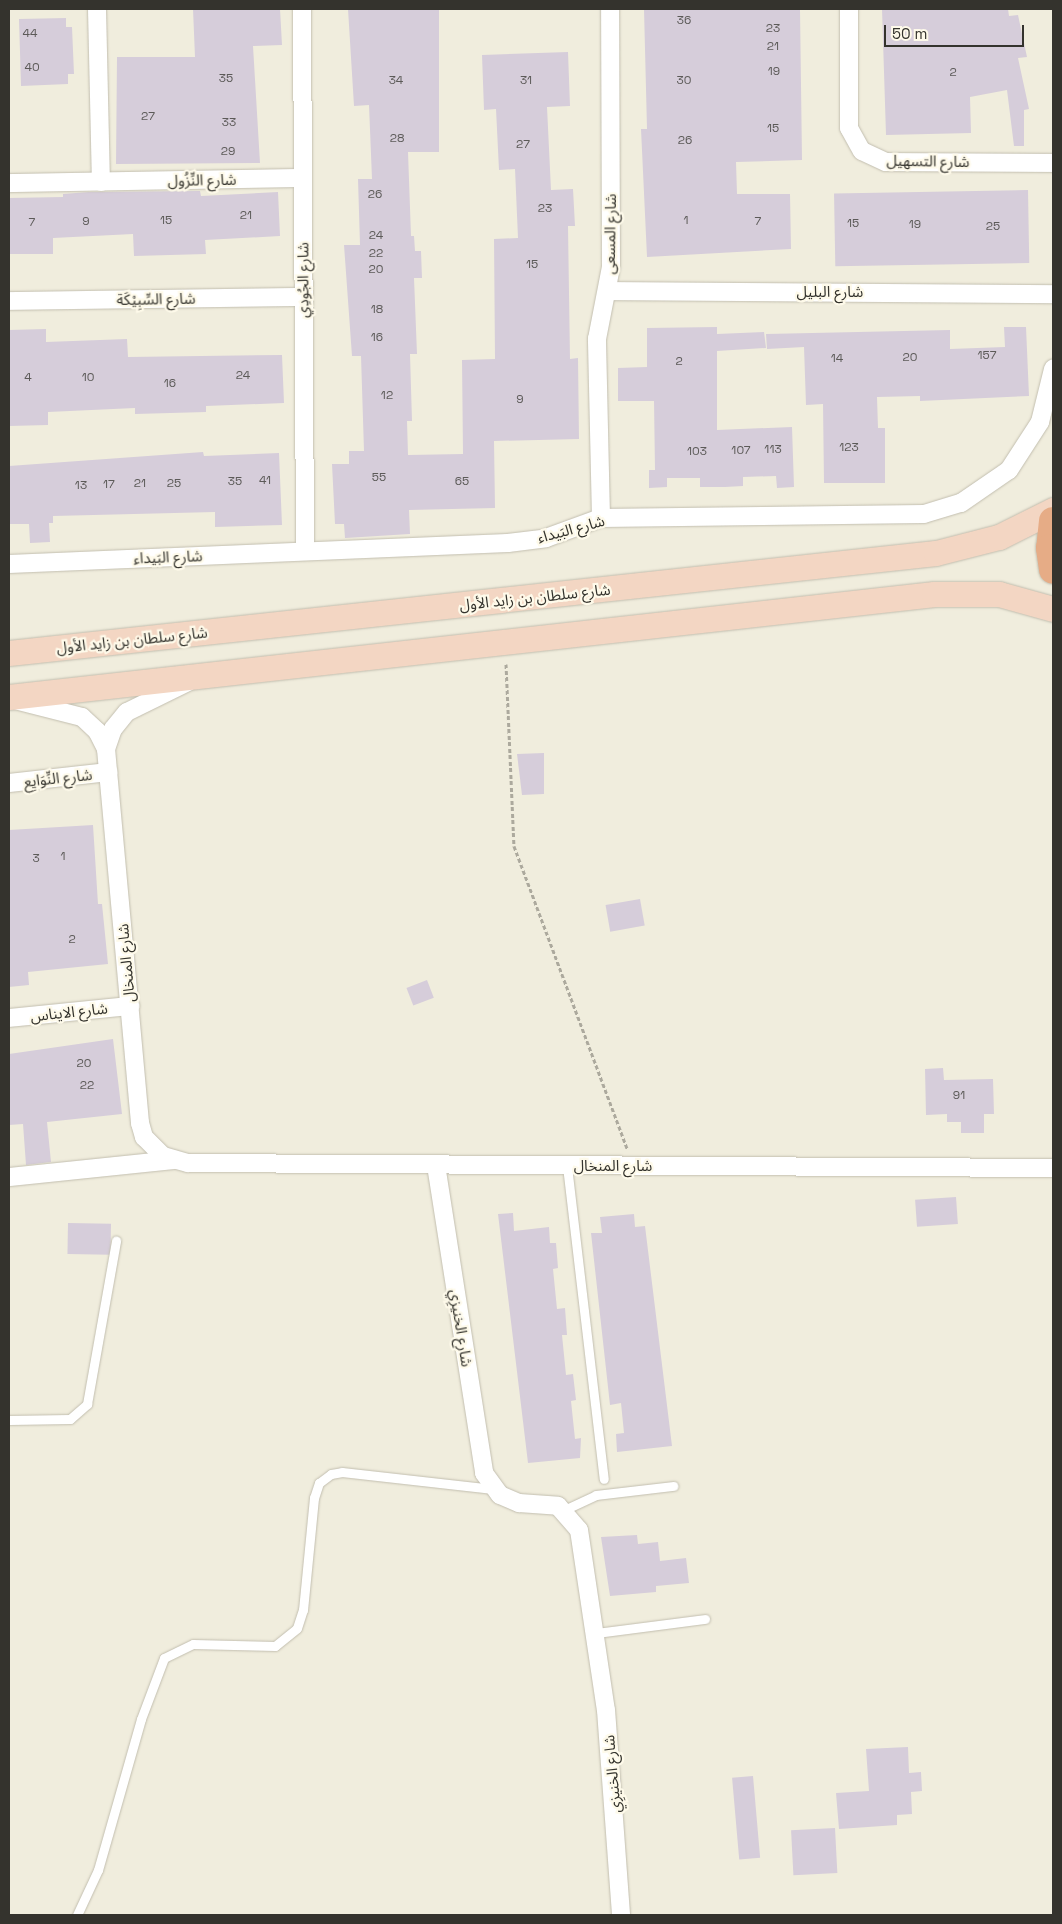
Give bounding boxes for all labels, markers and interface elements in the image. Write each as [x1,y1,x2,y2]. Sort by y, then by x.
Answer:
house number: 36 [677,14,691,28]
scale bar [887,15,1027,47]
house number: 23 [766,22,780,36]
text: 50 m [892,24,927,43]
house number: 44 [23,27,37,41]
house number: 21 [767,40,779,54]
house number: 40 [24,61,40,75]
house number: 19 [768,65,780,79]
house number: 2 [949,66,957,80]
house number: 35 [219,72,233,86]
house number: 34 [389,74,403,88]
house number: 31 [520,74,532,88]
house number: 30 [677,74,691,88]
house number: 27 [141,110,155,124]
house number: 33 [222,116,236,130]
house number: 15 [767,122,779,136]
house number: 28 [390,132,404,146]
house number: 26 [678,134,692,148]
house number: 27 [516,138,530,152]
house number: 29 [221,145,235,159]
street label: شارع التسهيل [886,151,970,171]
street label: شارع النِّزُول [167,170,237,190]
house number: 26 [368,188,382,202]
street label: شارع المسعى [600,193,620,275]
house number: 23 [538,202,552,216]
house number: 21 [240,209,252,223]
house number: 15 [160,214,172,228]
house number: 1 [683,214,689,228]
house number: 9 [82,215,90,229]
house number: 7 [755,215,761,229]
house number: 7 [29,216,35,230]
house number: 15 [847,217,859,231]
house number: 19 [909,218,921,232]
house number: 25 [986,220,1000,234]
house number: 24 [369,229,383,243]
street label: شارع الجُودِي [294,242,312,318]
house number: 22 [369,247,383,261]
house number: 15 [526,258,538,272]
house number: 20 [369,263,383,277]
street label: شارع البليل [797,283,863,301]
street label: شارع السِّبِيْكَة [116,289,196,309]
house number: 18 [371,303,383,317]
house number: 16 [371,331,383,345]
house number: 157 [978,349,996,363]
house number: 20 [903,351,917,365]
house number: 14 [831,352,843,366]
house number: 2 [675,355,683,369]
house number: 24 [236,369,250,383]
house number: 4 [24,371,32,385]
house number: 10 [82,371,94,385]
house number: 16 [164,377,176,391]
house number: 12 [381,389,393,403]
house number: 9 [516,393,524,407]
house number: 123 [839,441,859,455]
house number: 113 [764,443,782,457]
house number: 107 [731,444,751,458]
house number: 103 [687,445,707,459]
house number: 55 [372,471,386,485]
house number: 41 [259,474,271,488]
house number: 35 [228,475,242,489]
house number: 65 [455,475,469,489]
house number: 21 [134,477,146,491]
house number: 25 [167,477,181,491]
house number: 17 [103,478,115,492]
house number: 13 [75,479,87,493]
street label: شارع البَيداء [535,511,607,547]
street label: شارع البَيداء [133,547,203,567]
street label: شارع سلطان بن زايد الأول [459,580,611,614]
street label: شارع سلطان بن زايد الأول [56,623,208,657]
street label: شارع النِّوَايِع [23,765,93,791]
house number: 1 [60,850,66,864]
house number: 3 [32,852,40,866]
street label: شارع المنخال [114,923,138,1003]
house number: 2 [68,933,76,947]
street label: شارع الايناس [30,999,108,1025]
house number: 20 [77,1057,91,1071]
house number: 22 [80,1079,94,1093]
house number: 91 [953,1089,965,1103]
street label: شارع المنخال [574,1157,652,1175]
street label: شارع الخنيزِي [446,1288,476,1368]
street label: شارع الخنيزِي [600,1734,624,1814]

